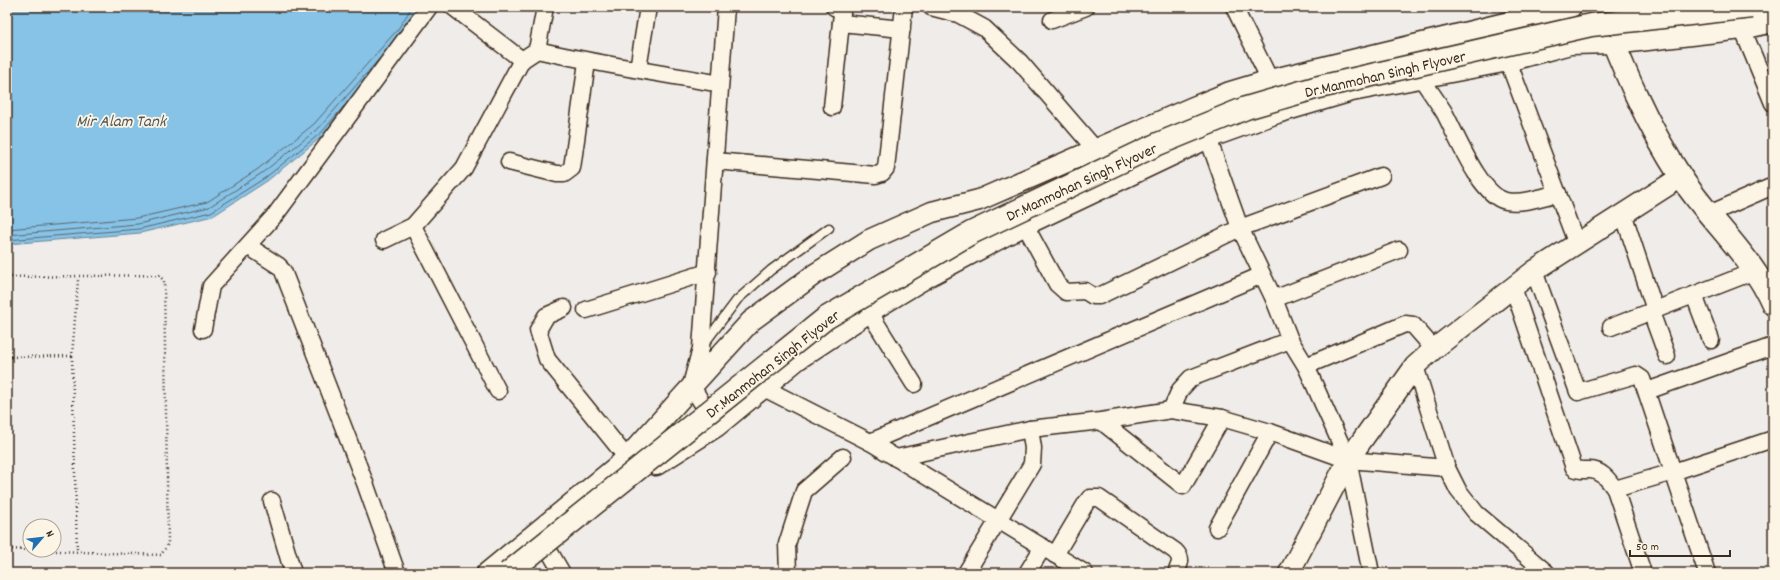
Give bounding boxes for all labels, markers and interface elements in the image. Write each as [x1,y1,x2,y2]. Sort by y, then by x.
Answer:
street label: Dr.Manmohan Singh Flyover [1303,46,1468,105]
water label: Mir Alam Tank [76,111,168,135]
street label: Dr.Manmohan Singh Flyover [1003,138,1162,228]
street label: Dr.Manmohan Singh Flyover [702,305,846,425]
north arrow [22,518,62,558]
text: N [41,528,58,541]
scale bar [1630,532,1730,558]
text: 50 m [1636,539,1659,556]

